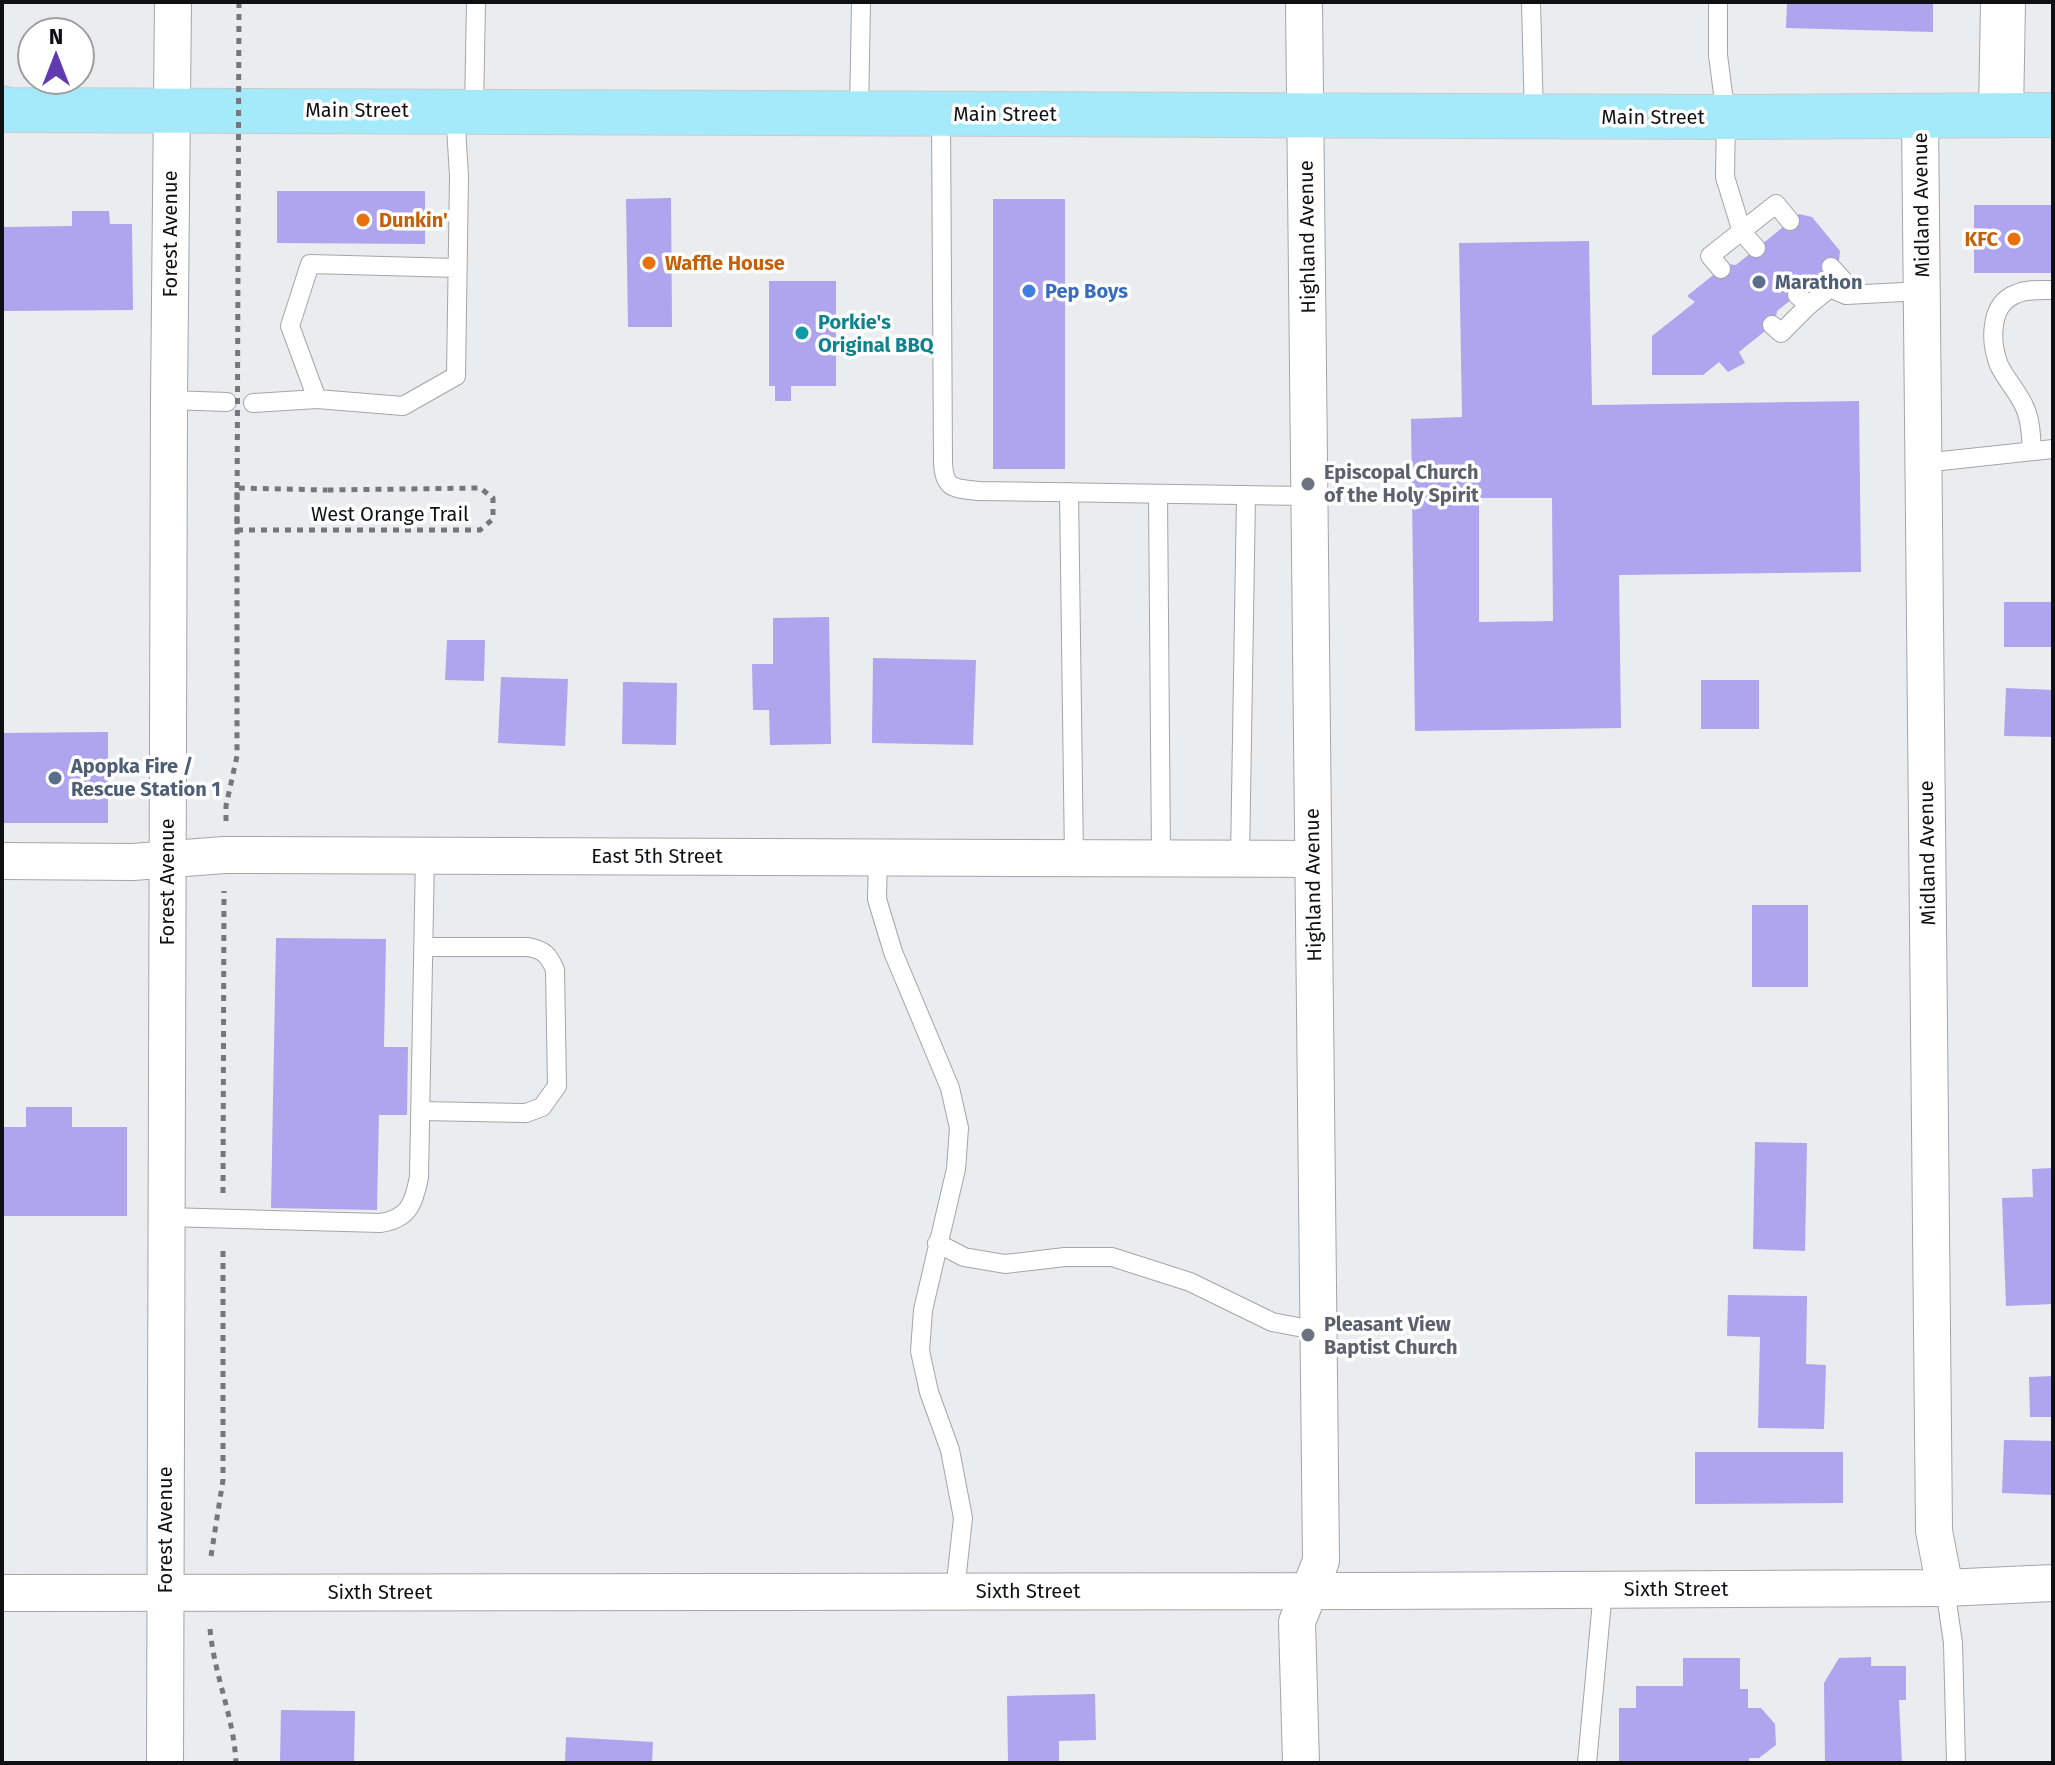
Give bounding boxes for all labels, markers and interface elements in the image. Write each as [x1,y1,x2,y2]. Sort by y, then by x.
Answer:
north arrow [16,16,96,96]
text: N [49,23,63,50]
street label: Main Street [305,98,409,122]
street label: Main Street [953,102,1057,126]
street label: Main Street [1601,105,1705,129]
street label: Midland Avenue [1908,132,1934,278]
street label: Highland Avenue [1294,160,1320,314]
street label: Forest Avenue [158,170,182,298]
place label: Dunkin' [379,208,448,232]
marker: Dunkin' [354,211,372,229]
place label: KFC [1964,227,1998,251]
marker: KFC [2005,230,2023,248]
place label: Waffle House [665,251,785,275]
marker: Waffle House [640,254,658,272]
place label: Marathon [1775,270,1862,294]
marker: Marathon [1750,273,1768,291]
place label: Pep Boys [1045,279,1128,303]
marker: Pep Boys [1020,282,1038,300]
place label: Porkie's Original BBQ [818,310,934,357]
marker: Porkie's Original BBQ [793,324,811,342]
place label: Episcopal Church of the Holy Spirit [1324,460,1479,507]
marker: Episcopal Church of the Holy Spirit [1299,475,1317,493]
street label: West Orange Trail [311,502,469,526]
place label: Apopka Fire / Rescue Station 1 [70,754,221,801]
marker: Apopka Fire / Rescue Station 1 [46,769,64,787]
street label: Midland Avenue [1914,780,1940,926]
street label: Highland Avenue [1300,808,1326,962]
street label: Forest Avenue [155,818,179,946]
street label: East 5th Street [591,844,723,868]
place label: Pleasant View Baptist Church [1324,1312,1458,1359]
marker: Pleasant View Baptist Church [1299,1326,1317,1344]
street label: Forest Avenue [153,1466,177,1594]
street label: Sixth Street [1624,1577,1729,1601]
street label: Sixth Street [976,1579,1081,1603]
street label: Sixth Street [328,1580,433,1604]

